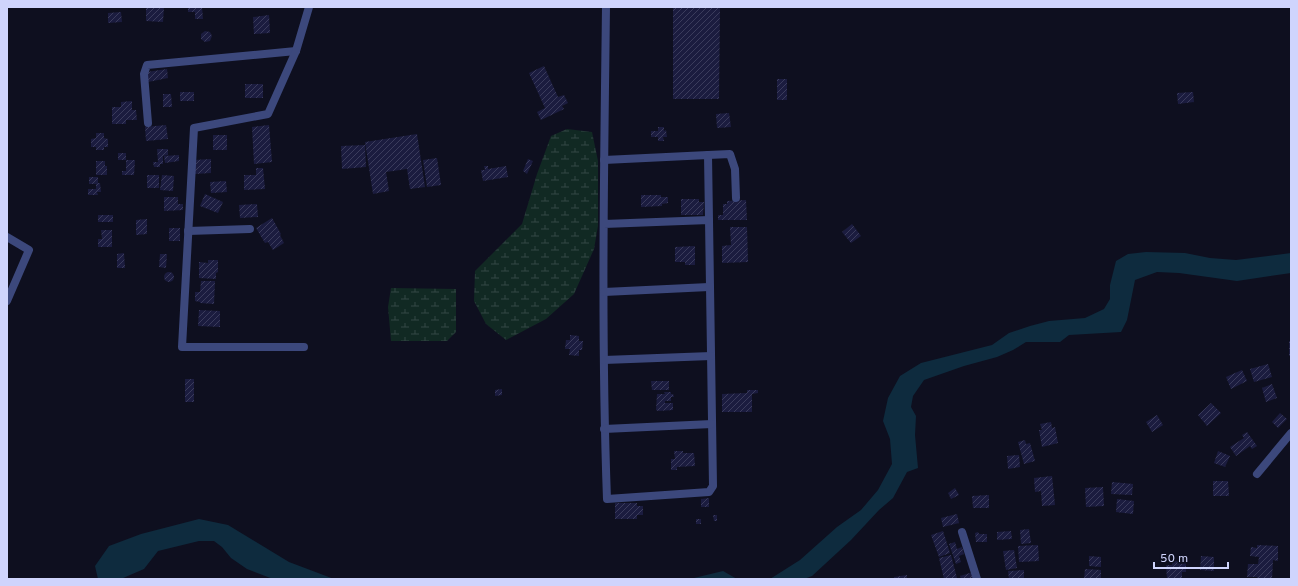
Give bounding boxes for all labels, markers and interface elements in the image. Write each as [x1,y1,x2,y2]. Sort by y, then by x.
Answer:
scale bar [1154,544,1228,570]
text: 50 m [1160,551,1188,567]

